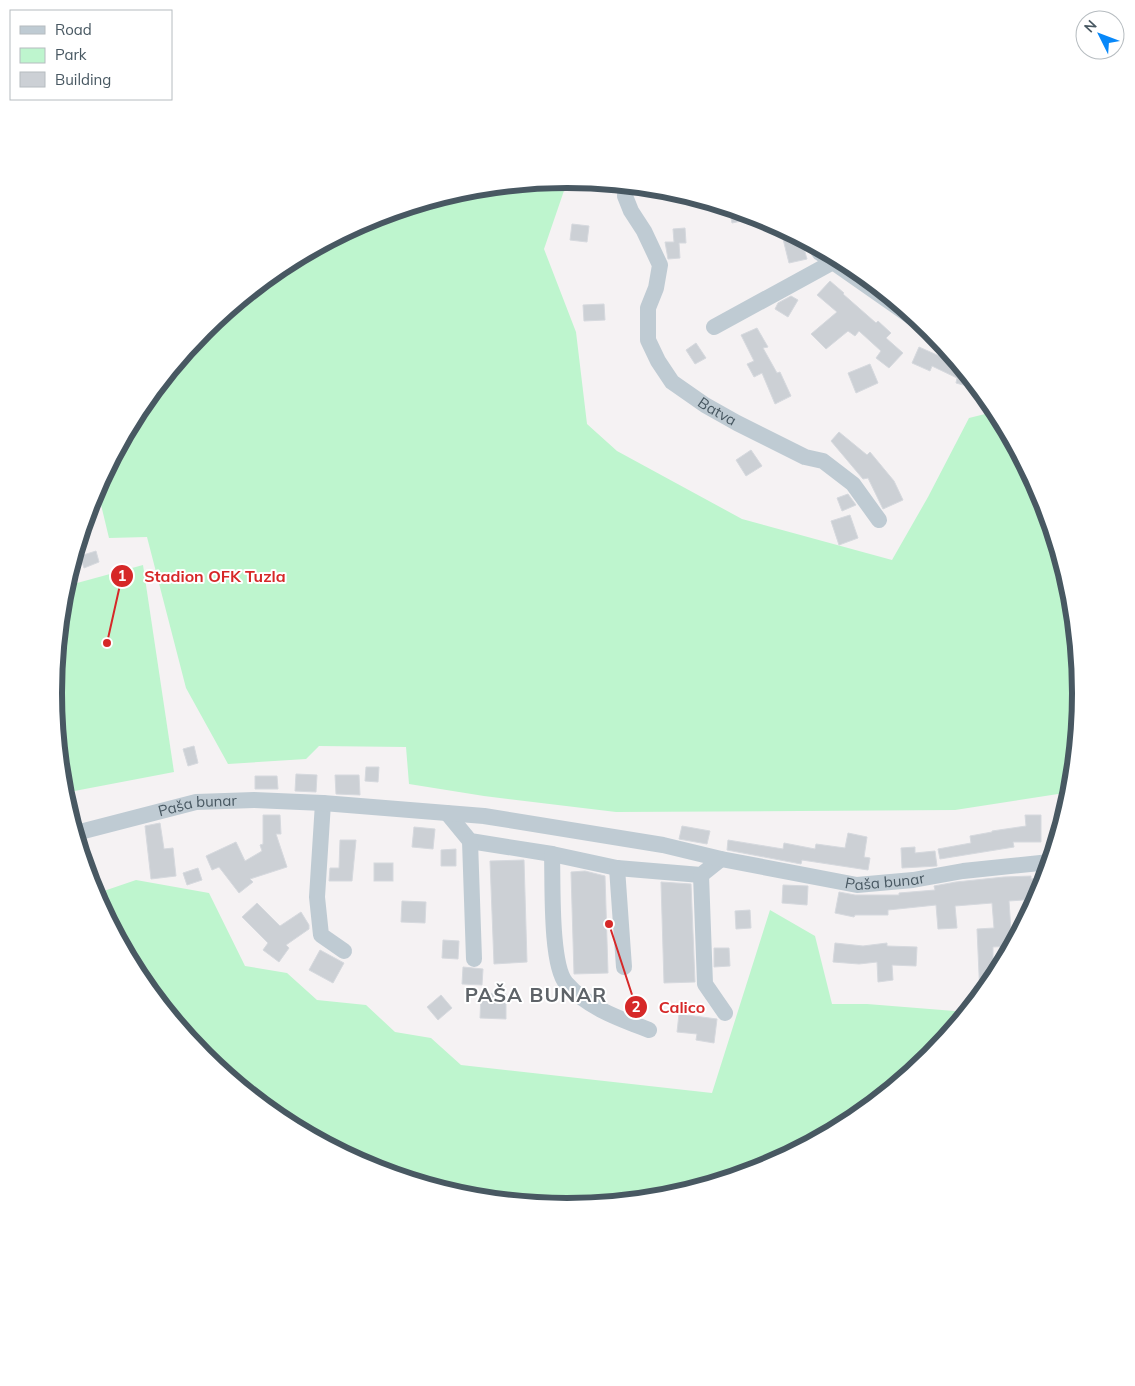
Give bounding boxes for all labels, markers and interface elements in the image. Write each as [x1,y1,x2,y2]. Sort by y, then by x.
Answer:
legend [10,10,172,100]
north arrow [1075,10,1125,60]
text: N [1080,16,1101,36]
text: Road [55,20,92,39]
text: Park [55,45,87,64]
text: Building [55,70,111,89]
street label: Batva [694,393,740,430]
callout: Stadion OFK Tuzla [109,561,296,592]
text: 1 [117,566,127,585]
text: Stadion OFK Tuzla [144,566,286,586]
street label: Paša bunar [156,791,238,820]
street label: Paša bunar [844,868,927,894]
district label: PAŠA BUNAR [465,982,607,1007]
callout: Calico [624,991,715,1022]
text: 2 [631,997,641,1016]
text: Calico [659,997,705,1017]

